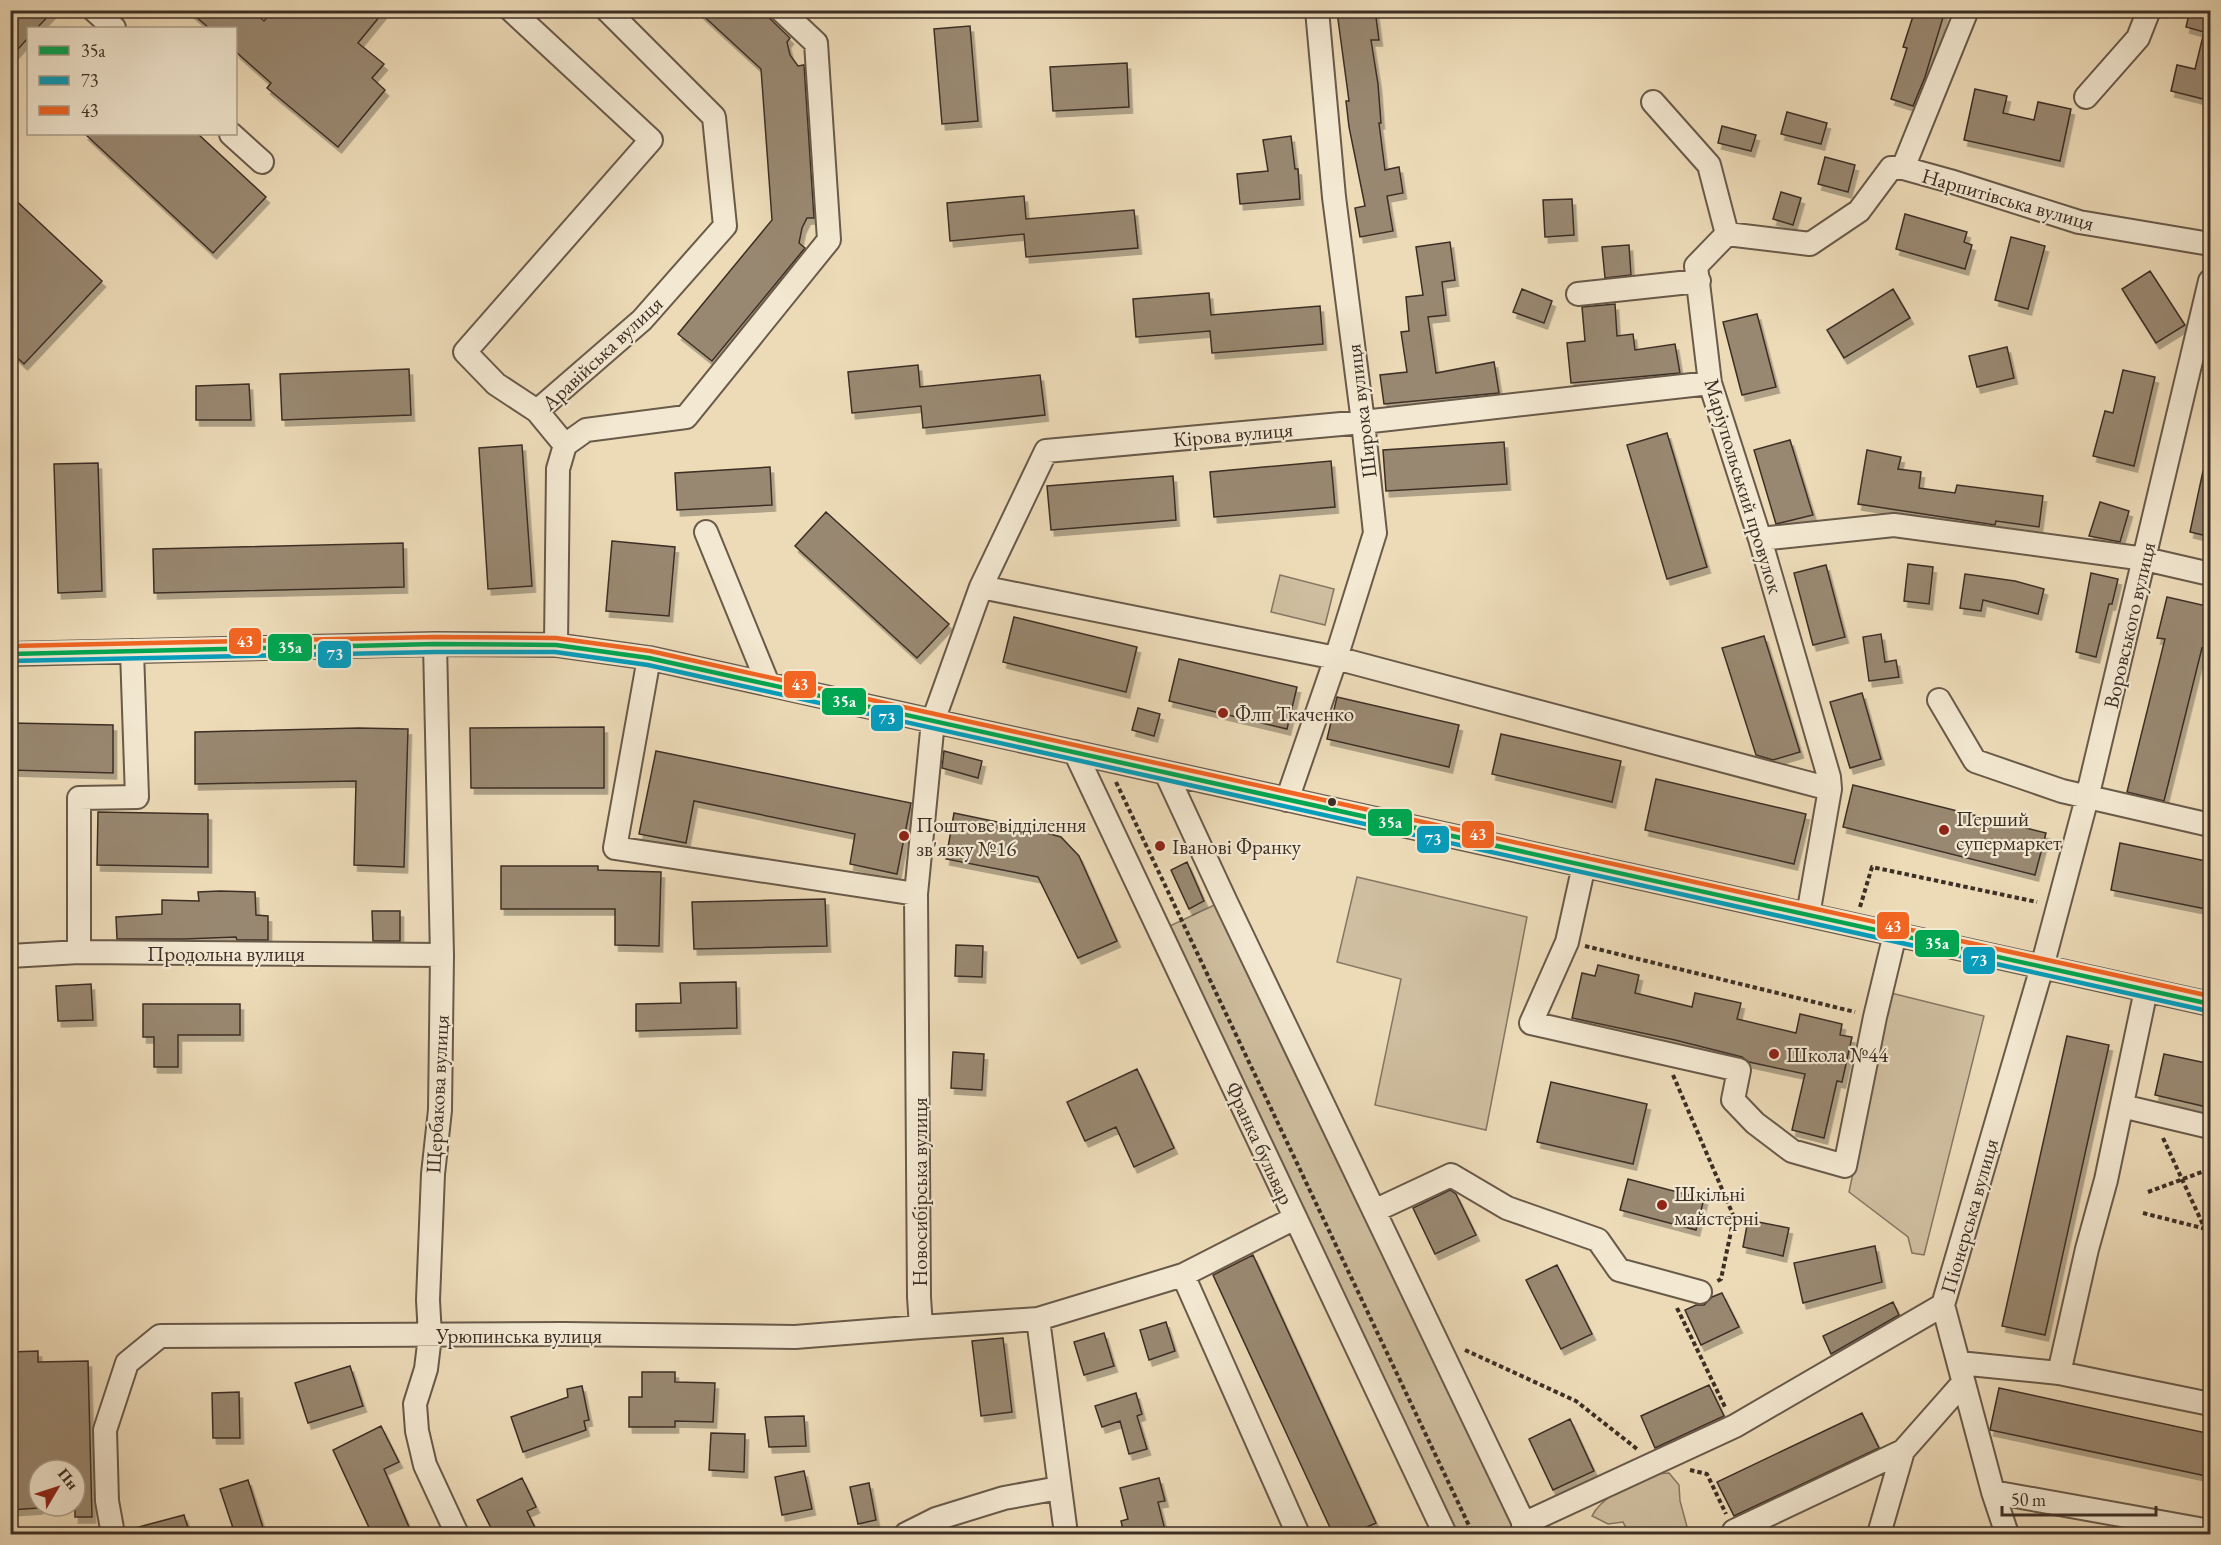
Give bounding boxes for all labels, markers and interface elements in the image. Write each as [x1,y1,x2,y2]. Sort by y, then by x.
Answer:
legend [27,27,237,135]
text: 35а [81,39,106,62]
text: 73 [81,69,98,92]
text: 43 [81,99,98,122]
street label: Нарпитівська вулиця [1919,161,2097,237]
street label: Аравійська вулиця [535,290,668,417]
street label: Широка вулиця [1339,342,1383,480]
street label: Маріупольський провулок [1698,375,1790,597]
street label: Кірова вулиця [1172,415,1294,453]
street label: Воровського вулиця [2097,539,2161,711]
line badge: 43 [228,627,262,655]
text: 43 [237,631,253,652]
line badge: 35а [267,633,313,662]
text: 35а [278,637,303,658]
line badge: 73 [317,640,352,669]
text: 73 [327,644,343,665]
line badge: 43 [783,670,817,699]
text: 43 [792,674,808,695]
line badge: 35а [821,687,867,716]
text: 35а [832,691,857,712]
place label: Флп Ткаченко [1235,700,1354,727]
line badge: 73 [870,704,904,732]
marker: Флп Ткаченко [1216,706,1230,720]
text: 73 [879,708,895,729]
unlabelled marker [1326,796,1338,808]
place label: Перший супермаркет [1956,805,2062,856]
line badge: 35а [1367,808,1413,837]
place label: Поштове відділення зв'язку №16 [916,811,1086,862]
text: 35а [1378,812,1403,833]
line badge: 43 [1461,820,1495,849]
marker: Перший супермаркет [1937,823,1951,837]
text: 43 [1470,824,1486,845]
line badge: 73 [1416,825,1450,854]
marker: Поштове відділення зв'язку №16 [897,829,911,843]
text: 73 [1425,829,1441,850]
place label: Іванові Франку [1172,833,1302,860]
marker: Іванові Франку [1153,839,1167,853]
line badge: 43 [1876,911,1910,940]
text: 43 [1885,916,1901,937]
line badge: 35а [1914,929,1960,958]
text: 35а [1925,933,1950,954]
street label: Продольна вулиця [147,940,305,967]
line badge: 73 [1962,946,1996,975]
text: 73 [1971,950,1987,971]
street label: Щербакова вулиця [419,1014,455,1174]
place label: Школа №44 [1786,1041,1889,1068]
marker: Школа №44 [1767,1047,1781,1061]
street label: Франка бульвар [1220,1077,1300,1209]
street label: Новосибірська вулиця [906,1097,933,1287]
street label: Піонерська вулиця [1934,1135,2004,1297]
place label: Шкільні майстерні [1674,1180,1759,1231]
marker: Шкільні майстерні [1655,1198,1669,1212]
street label: Урюпинська вулиця [435,1322,602,1349]
north arrow [27,1458,87,1518]
text: Пн [53,1464,83,1494]
scale bar [2002,1479,2156,1517]
text: 50 m [2011,1488,2046,1511]

